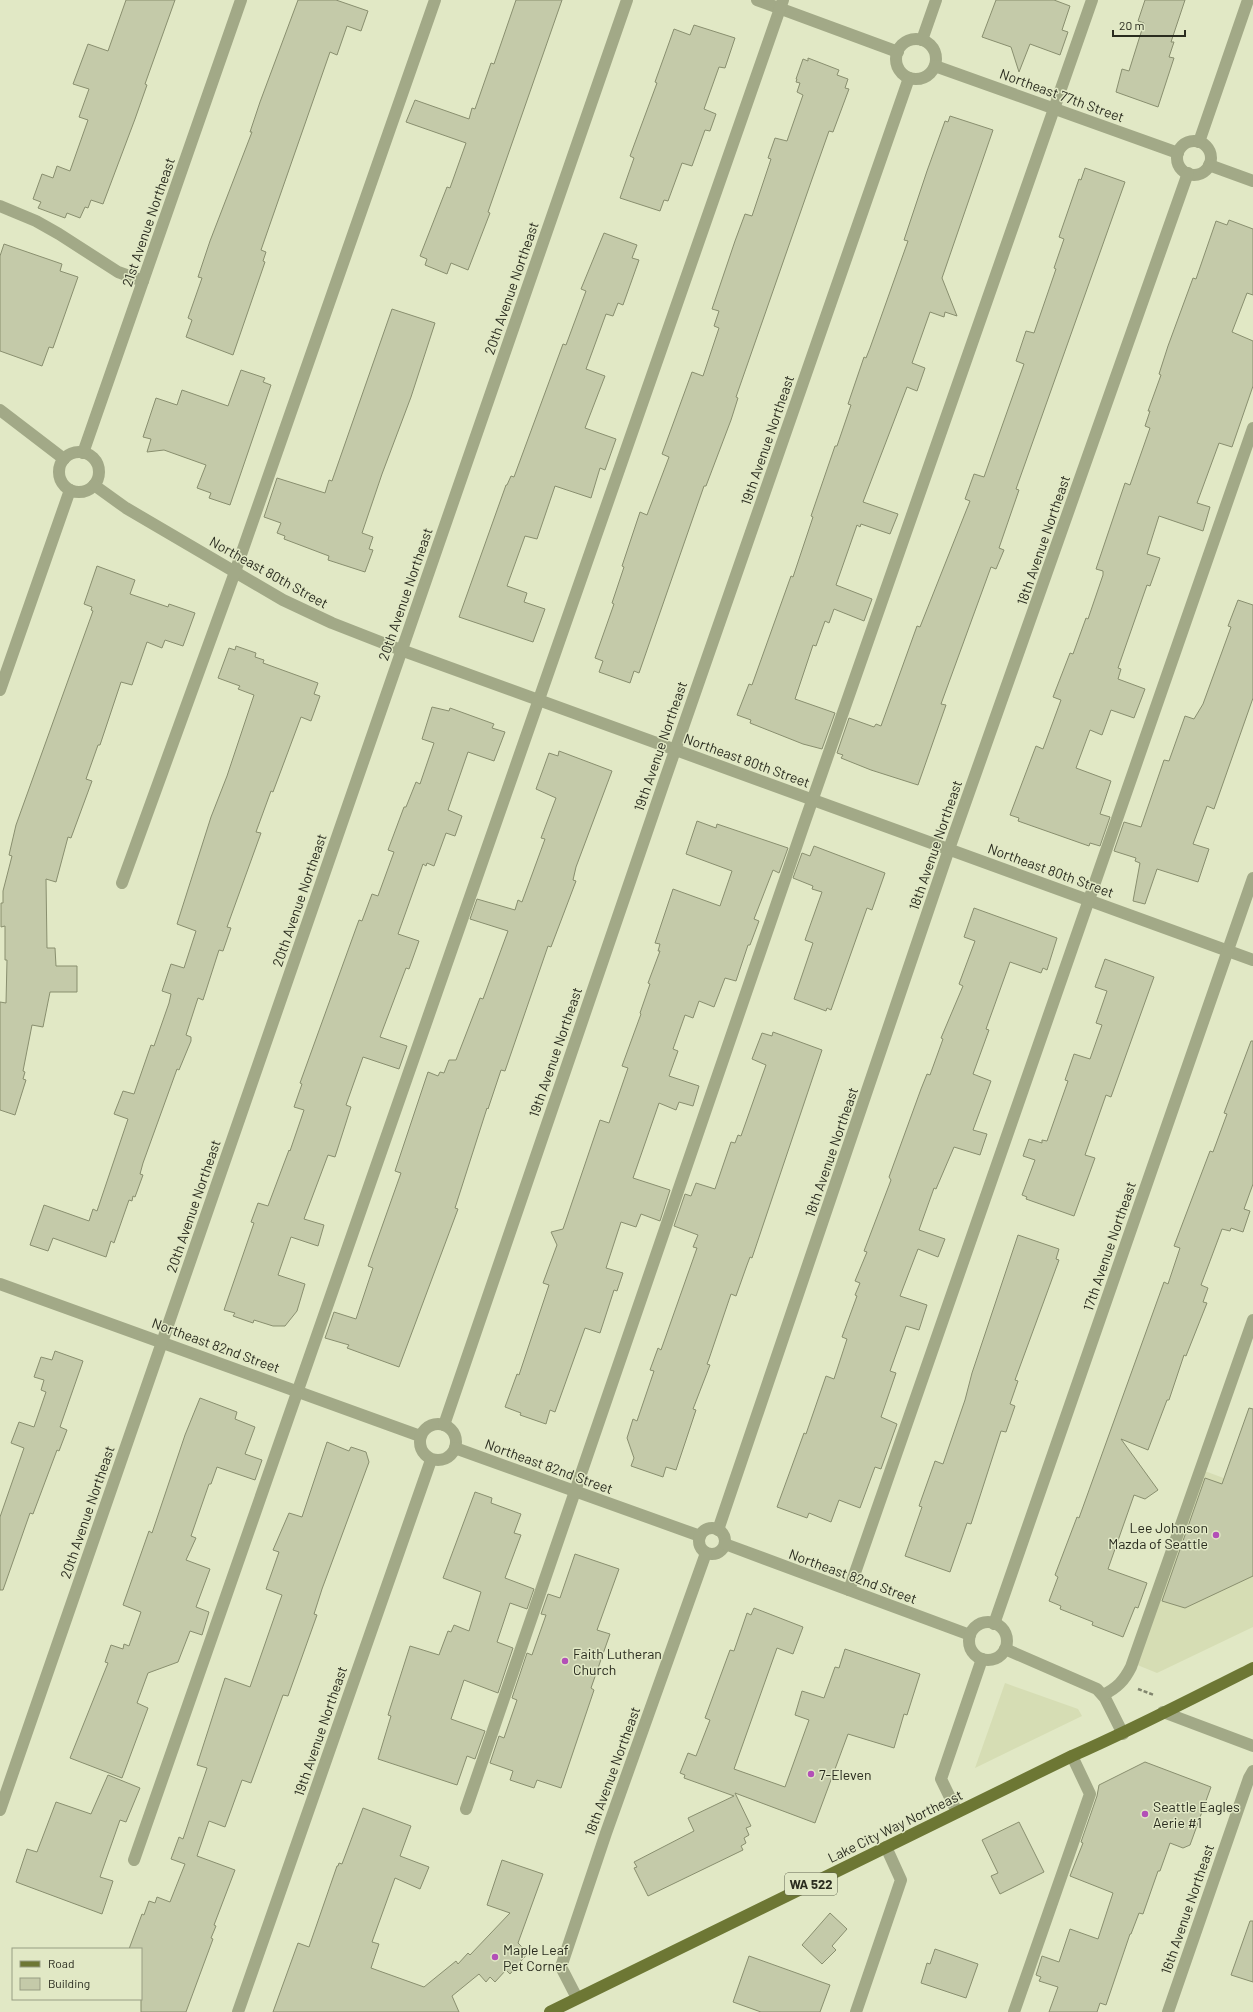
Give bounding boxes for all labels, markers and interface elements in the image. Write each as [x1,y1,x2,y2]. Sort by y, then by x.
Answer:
scale bar [1113,12,1185,38]
text: 20 m [1119,18,1145,32]
street label: Northeast 77th Street [998,65,1126,125]
street label: 21st Avenue Northeast [118,155,178,289]
street label: 20th Avenue Northeast [480,219,542,357]
street label: 19th Avenue Northeast [737,373,797,507]
street label: 18th Avenue Northeast [1013,473,1073,607]
street label: 20th Avenue Northeast [374,525,436,663]
street label: Northeast 80th Street [207,532,331,612]
street label: 19th Avenue Northeast [630,679,690,813]
street label: Northeast 80th Street [682,729,812,791]
street label: 18th Avenue Northeast [905,778,965,912]
street label: 20th Avenue Northeast [268,831,330,969]
street label: Northeast 80th Street [986,839,1116,901]
street label: 19th Avenue Northeast [525,985,585,1119]
street label: 18th Avenue Northeast [801,1085,861,1219]
street label: 20th Avenue Northeast [162,1137,224,1275]
street label: 17th Avenue Northeast [1079,1179,1139,1313]
street label: Northeast 82nd Street [150,1314,282,1376]
street label: Northeast 82nd Street [483,1435,615,1497]
street label: 20th Avenue Northeast [56,1443,118,1581]
place label: Lee Johnson Mazda of Seattle [1108,1519,1208,1552]
marker: Lee Johnson Mazda of Seattle [1211,1530,1221,1540]
street label: Northeast 82nd Street [787,1545,919,1607]
place label: Faith Lutheran Church [573,1645,662,1678]
marker: Faith Lutheran Church [560,1656,570,1666]
street label: 19th Avenue Northeast [290,1664,350,1798]
street label: 18th Avenue Northeast [581,1704,643,1838]
place label: 7-Eleven [819,1766,872,1783]
marker: 7-Eleven [806,1769,816,1779]
street label: Lake City Way Northeast [825,1786,965,1866]
place label: Seattle Eagles Aerie #1 [1153,1798,1240,1831]
marker: Seattle Eagles Aerie #1 [1140,1809,1150,1819]
street label: 16th Avenue Northeast [1157,1842,1217,1976]
road number: WA 522 [785,1873,837,1895]
place label: Maple Leaf Pet Corner [503,1941,569,1974]
legend [12,1948,142,2000]
marker: Maple Leaf Pet Corner [490,1952,500,1962]
text: Road [48,1956,75,1970]
text: Building [48,1976,90,1990]

